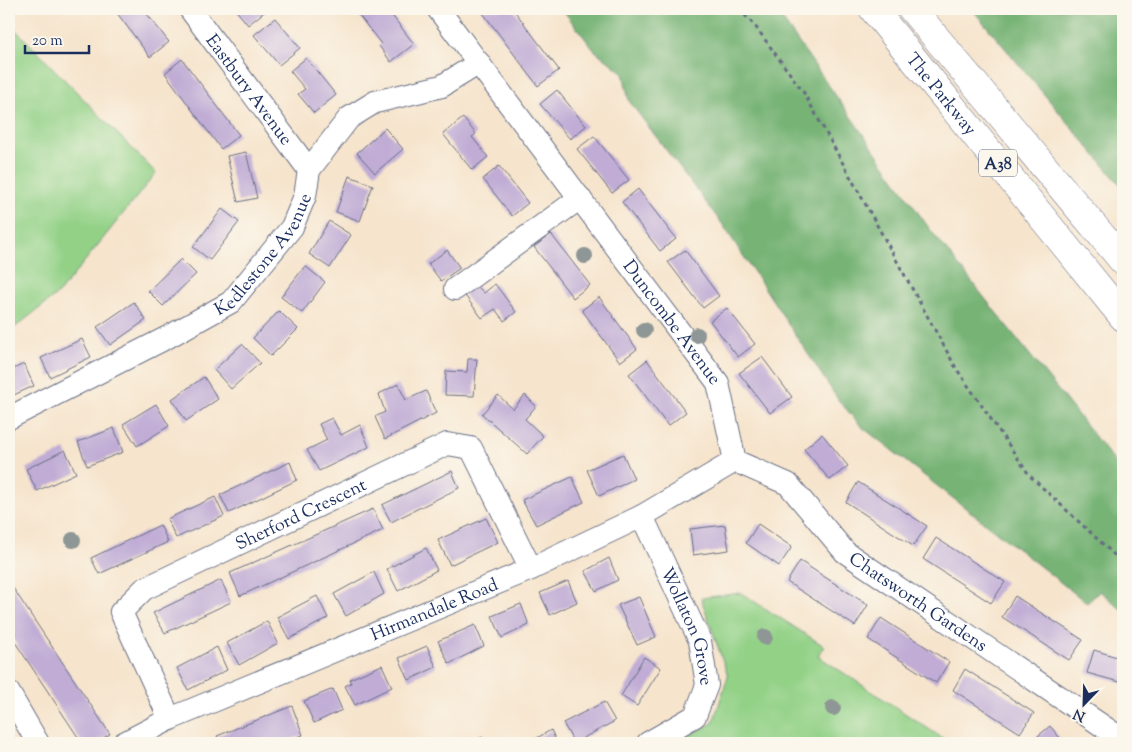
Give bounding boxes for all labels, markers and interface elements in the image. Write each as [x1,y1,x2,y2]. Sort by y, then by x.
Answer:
scale bar [25,22,89,54]
street label: Eastbury Avenue [198,30,298,152]
text: 20 m [32,31,63,52]
street label: The Parkway [899,48,982,142]
road number: A38 [979,150,1017,177]
street label: Kedlestone Avenue [210,190,320,324]
street label: Duncombe Avenue [615,255,726,391]
street label: Sherford Crescent [232,473,371,558]
street label: Chatsworth Gardens [843,547,992,659]
street label: Wollaton Grove [653,564,718,687]
street label: Hirmandale Road [367,573,503,649]
north arrow [1060,680,1110,730]
text: N [1071,703,1089,726]

